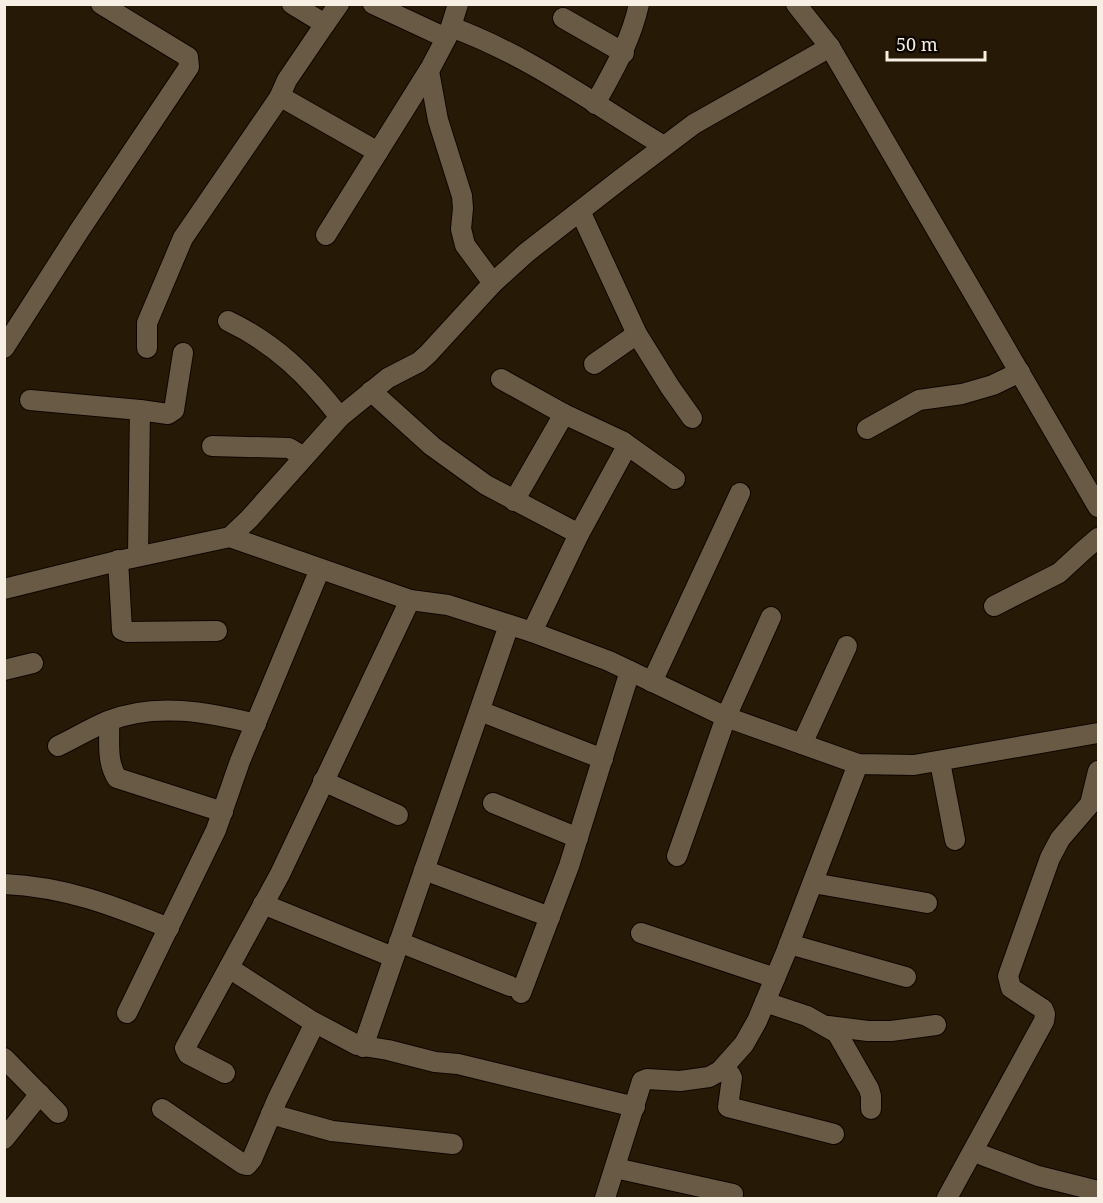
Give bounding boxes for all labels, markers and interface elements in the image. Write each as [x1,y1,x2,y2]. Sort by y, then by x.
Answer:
scale bar [887,24,984,62]
text: 50 m [896,32,938,56]

